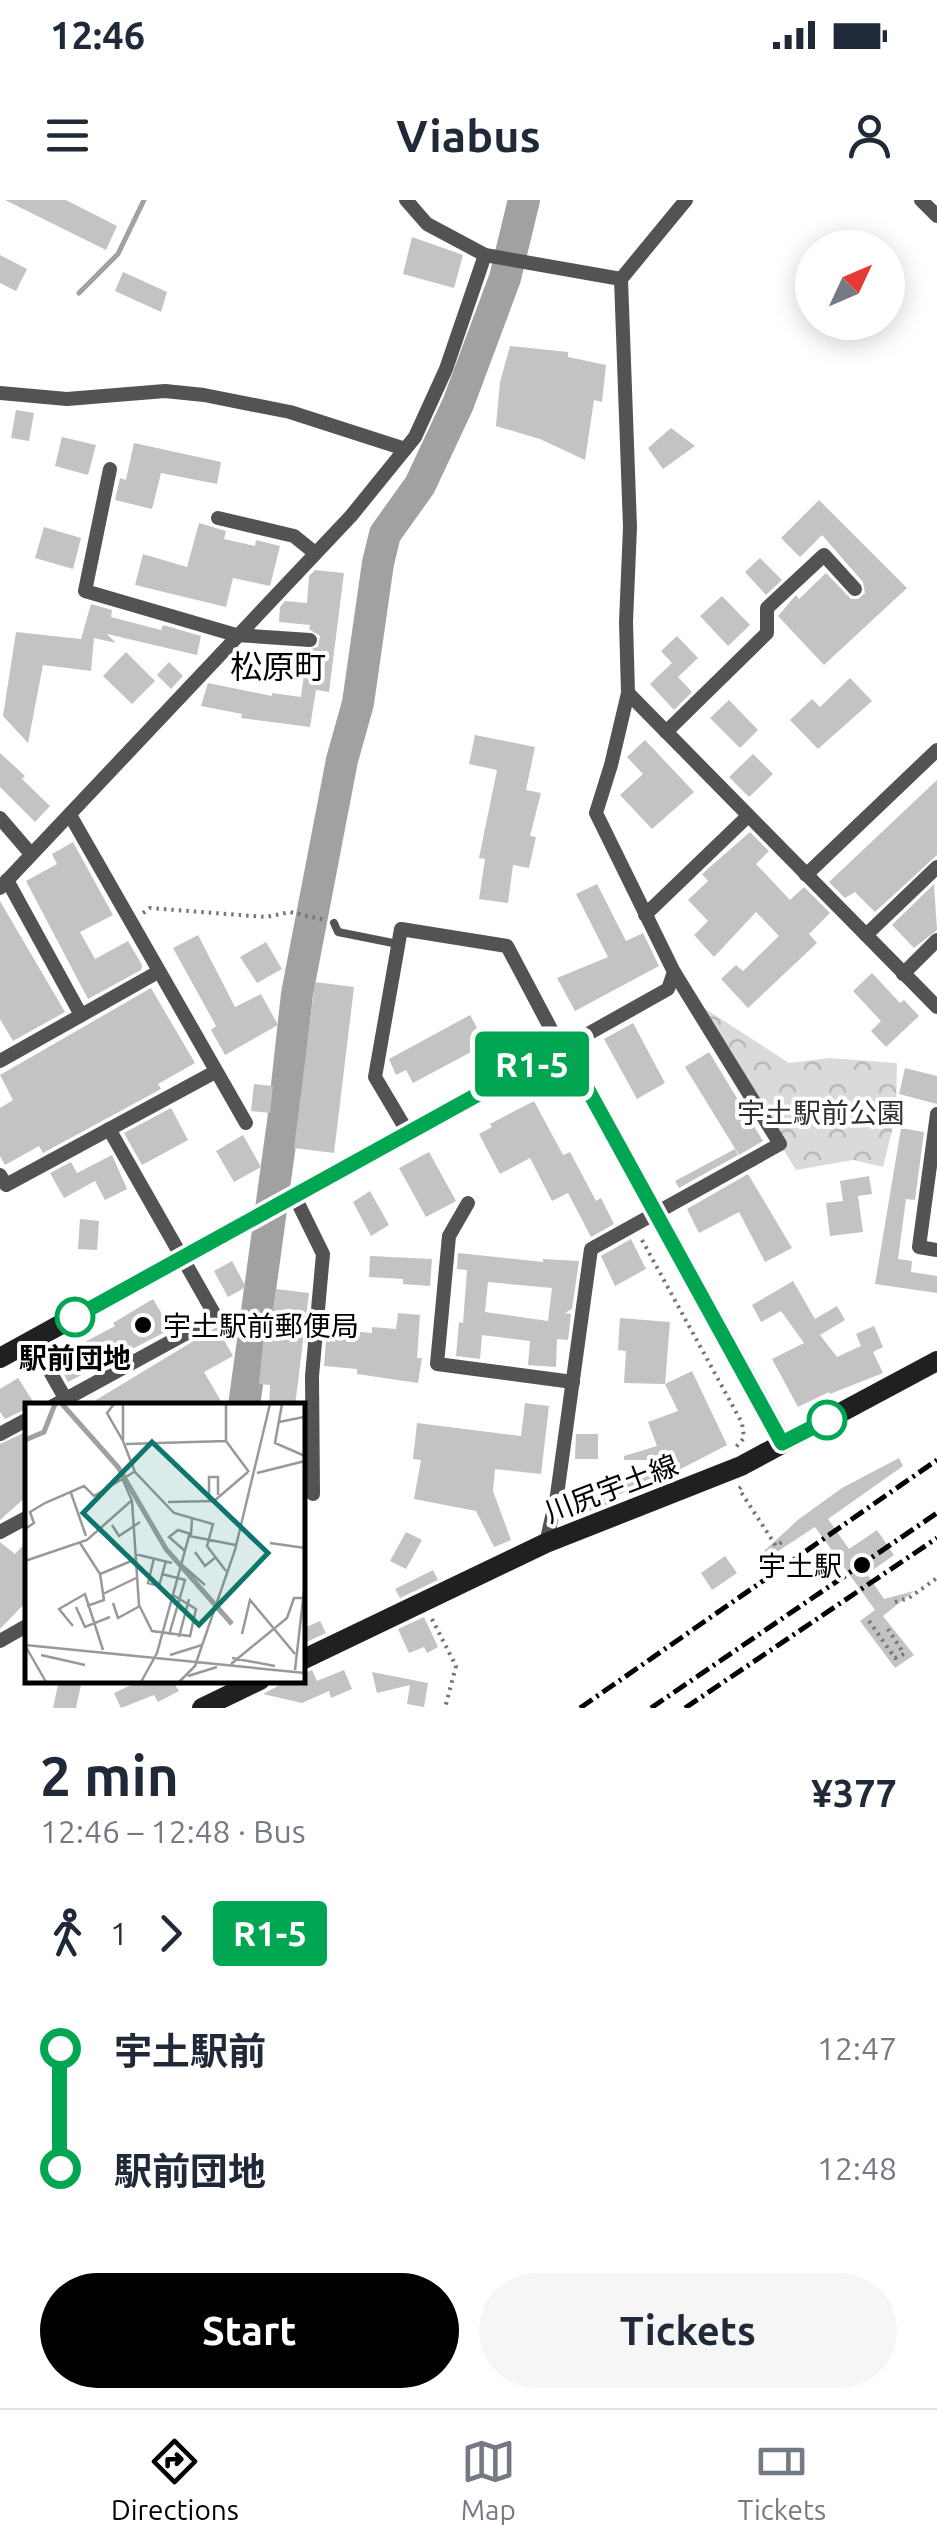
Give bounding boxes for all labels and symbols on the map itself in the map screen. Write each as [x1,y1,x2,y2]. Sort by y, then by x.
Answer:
north arrow [795,230,905,340]
district label: 松原町 [230,648,326,684]
line badge: R1-5 [462,1032,602,1096]
park label: 宇土駅前公園 [737,1097,905,1128]
marker: 駅前団地 [56,1298,94,1336]
place label: 宇土駅前郵便局 [163,1310,359,1341]
marker: 宇土駅前郵便局 [132,1314,154,1336]
place label: 駅前団地 [19,1342,131,1373]
unlabelled marker [808,1401,846,1439]
inset map [25,1403,305,1683]
street label: 川尻宇土線 [540,1448,682,1528]
place label: 宇土駅 [758,1550,842,1581]
marker: 宇土駅 [851,1554,873,1576]

